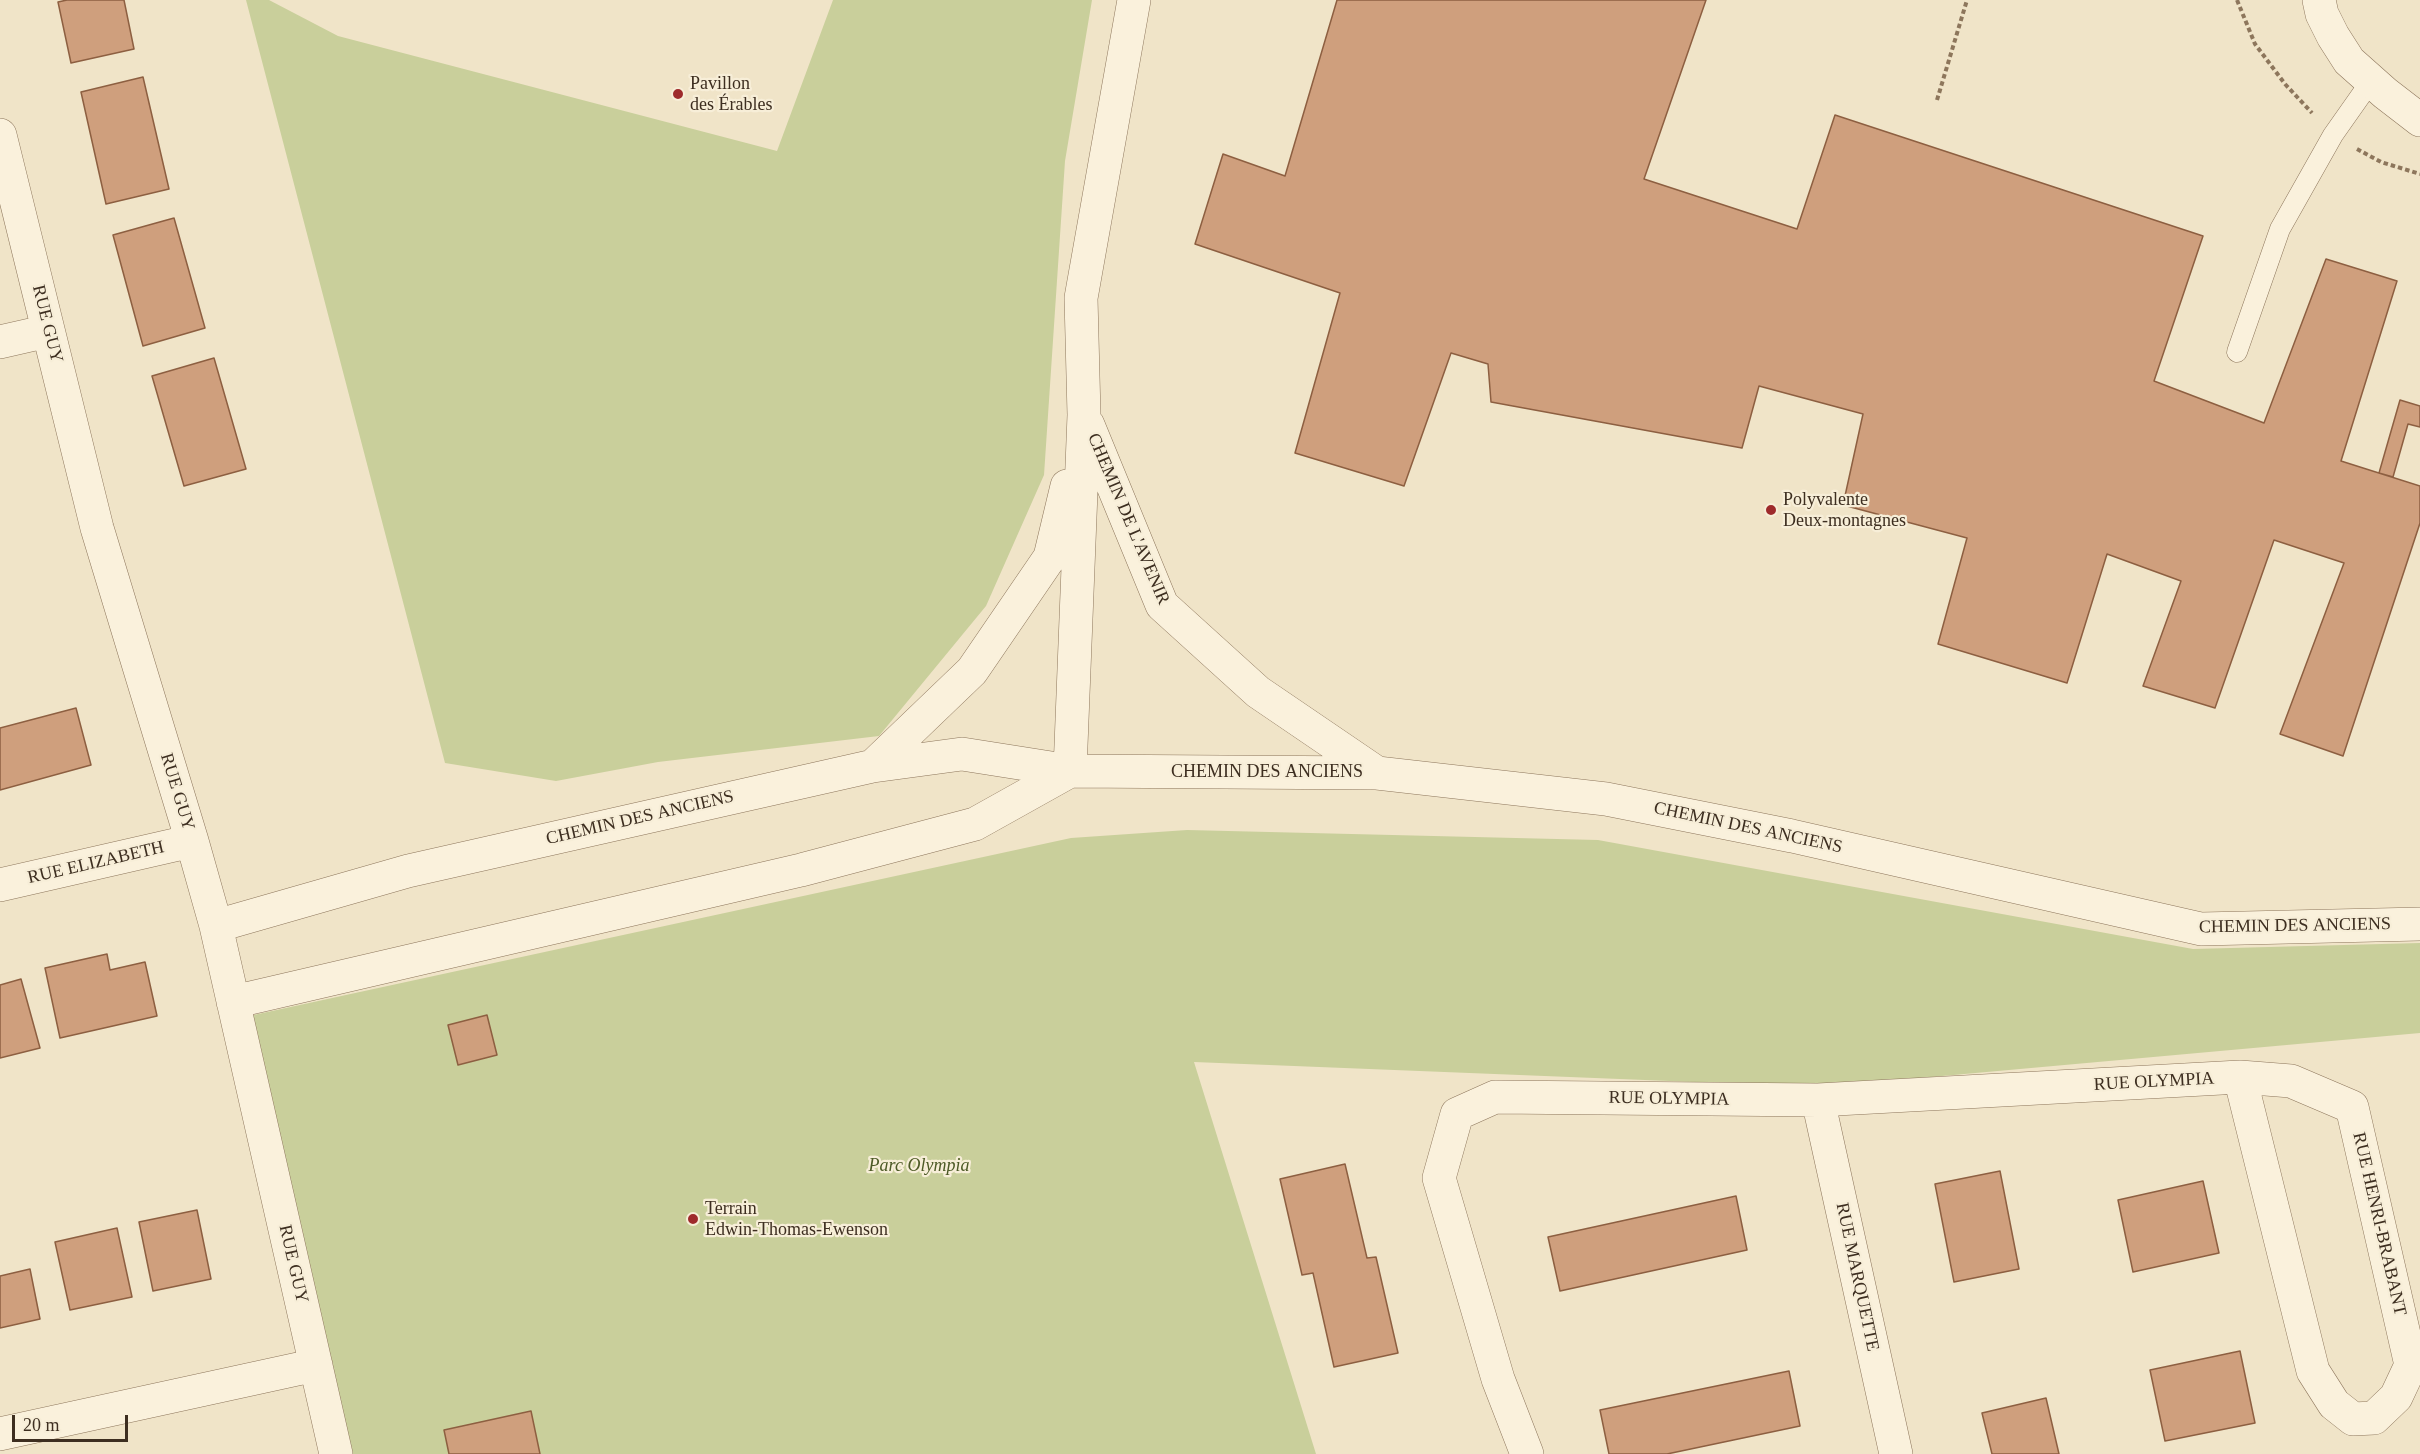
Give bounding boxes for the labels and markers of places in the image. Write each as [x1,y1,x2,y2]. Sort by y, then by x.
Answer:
place label: Pavillon des Érables [690,73,772,116]
marker: Pavillon des Érables [671,87,685,101]
place label: Polyvalente Deux-montagnes [1783,489,1906,532]
marker: Polyvalente Deux-montagnes [1764,503,1778,517]
place label: Terrain Edwin-Thomas-Ewenson [705,1198,888,1240]
marker: Terrain Edwin-Thomas-Ewenson [686,1212,700,1226]

